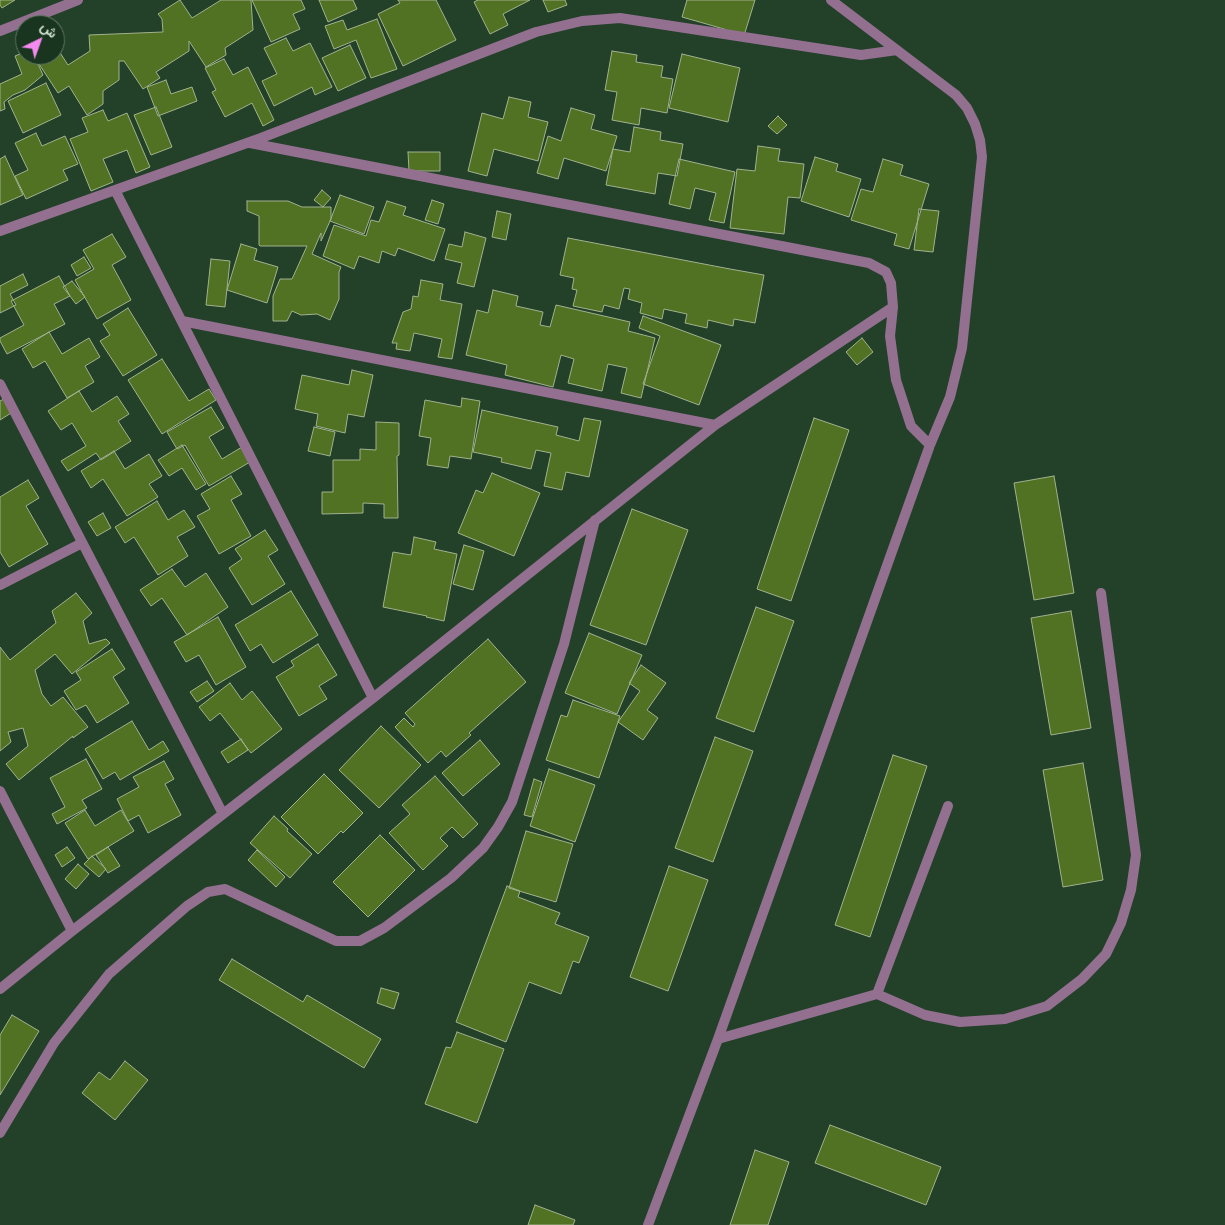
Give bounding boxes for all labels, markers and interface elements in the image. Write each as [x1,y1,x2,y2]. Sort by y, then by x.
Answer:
north arrow [15,15,65,65]
text: ش [37,17,62,42]

